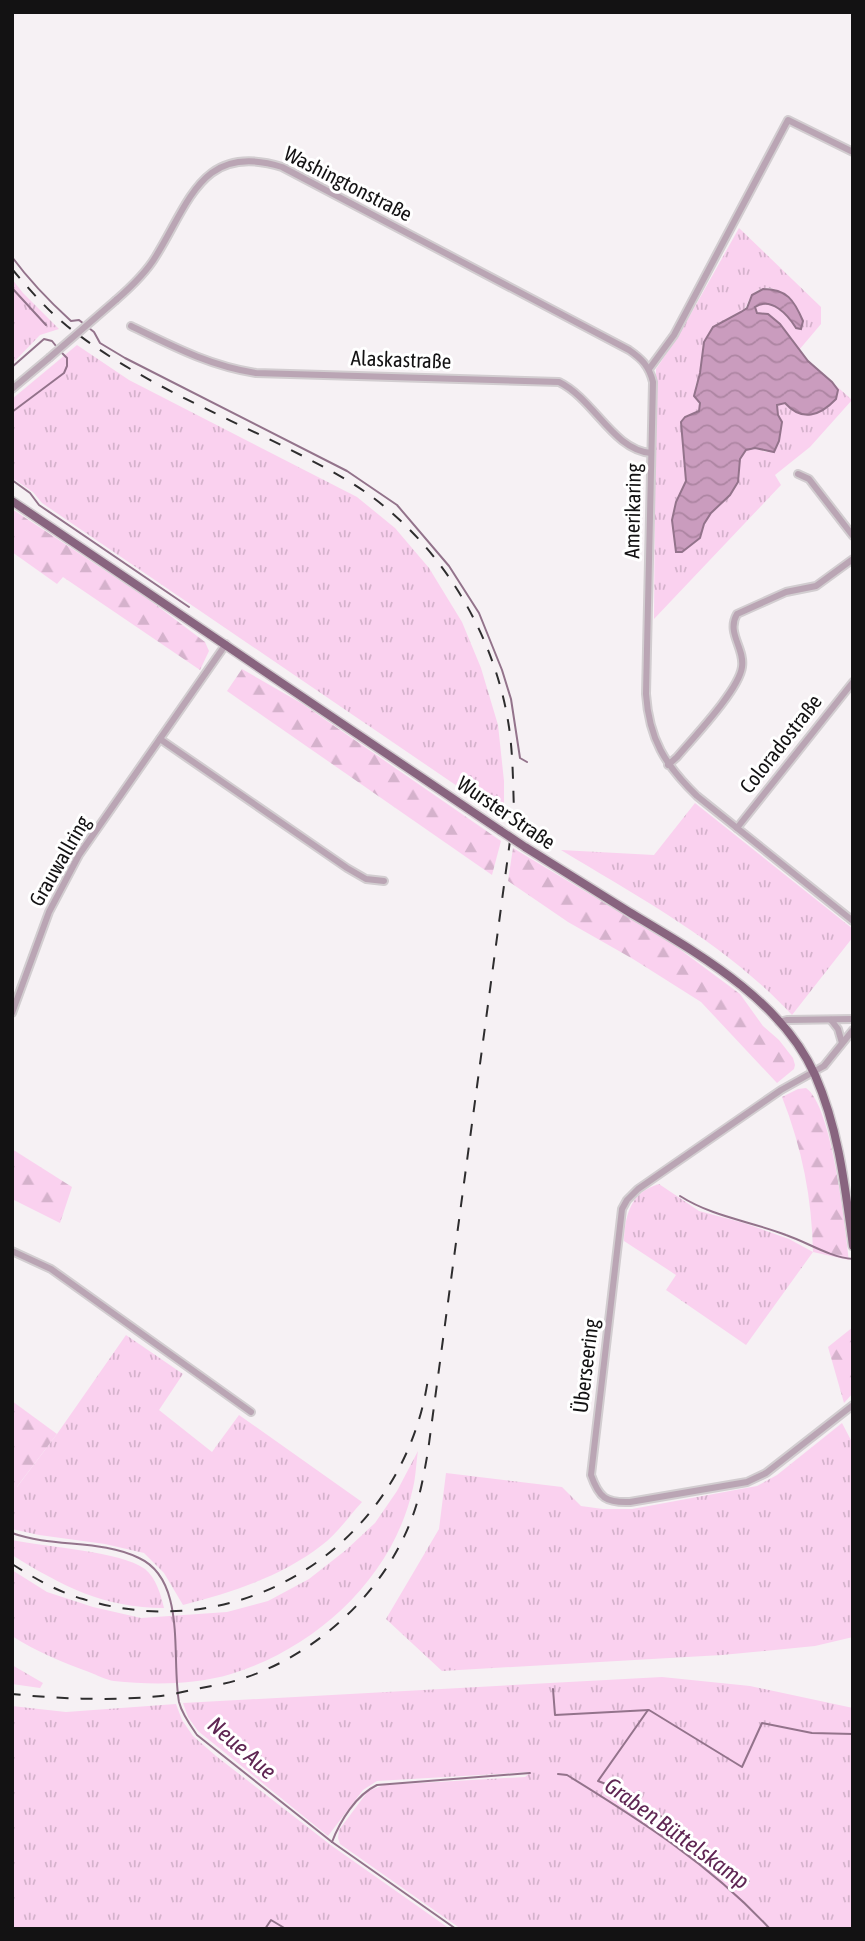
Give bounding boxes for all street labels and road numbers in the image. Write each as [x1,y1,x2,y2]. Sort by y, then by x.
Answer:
street label: Washingtonstraße [280,141,416,226]
street label: Alaskastraße [350,345,452,373]
street label: Amerikaring [619,463,645,559]
street label: Coloradostraße [734,689,826,797]
street label: Wurster Straße [453,771,560,854]
street label: Grauwallring [24,811,95,910]
street label: Überseering [567,1317,603,1414]

